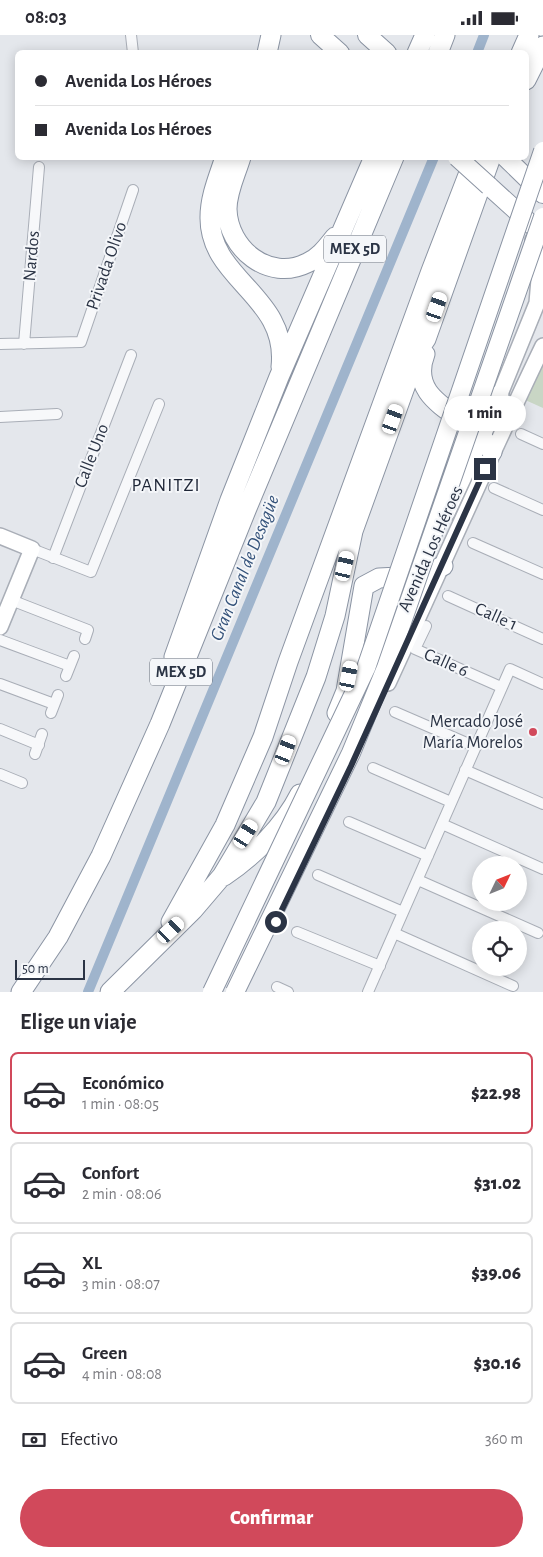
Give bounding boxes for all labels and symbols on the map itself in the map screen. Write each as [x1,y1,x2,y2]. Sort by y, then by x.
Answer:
street label: Privada Olivo [84,219,131,312]
street label: Nardos [21,230,43,282]
road number: MEX 5D [324,235,386,263]
car [425,290,448,324]
callout: 1 min [444,397,526,431]
car [380,402,405,436]
street label: Calle Uno [72,421,112,490]
route end [474,458,496,480]
district label: PANITZI [131,476,201,495]
street label: Avenida Los Héroes [395,483,467,615]
water label: Gran Canal de Desagüe [207,493,283,643]
car [334,550,355,582]
street label: Calle 1 [472,600,520,634]
street label: Calle 6 [421,645,471,681]
road number: MEX 5D [150,659,212,685]
car [338,660,359,692]
place label: Mercado José María Morelos [423,713,523,752]
marker: Mercado José María Morelos [527,726,539,738]
car [273,733,298,767]
car [231,817,260,851]
north arrow [472,856,528,911]
route start [265,911,287,933]
car [154,914,187,946]
scale bar [15,957,85,980]

